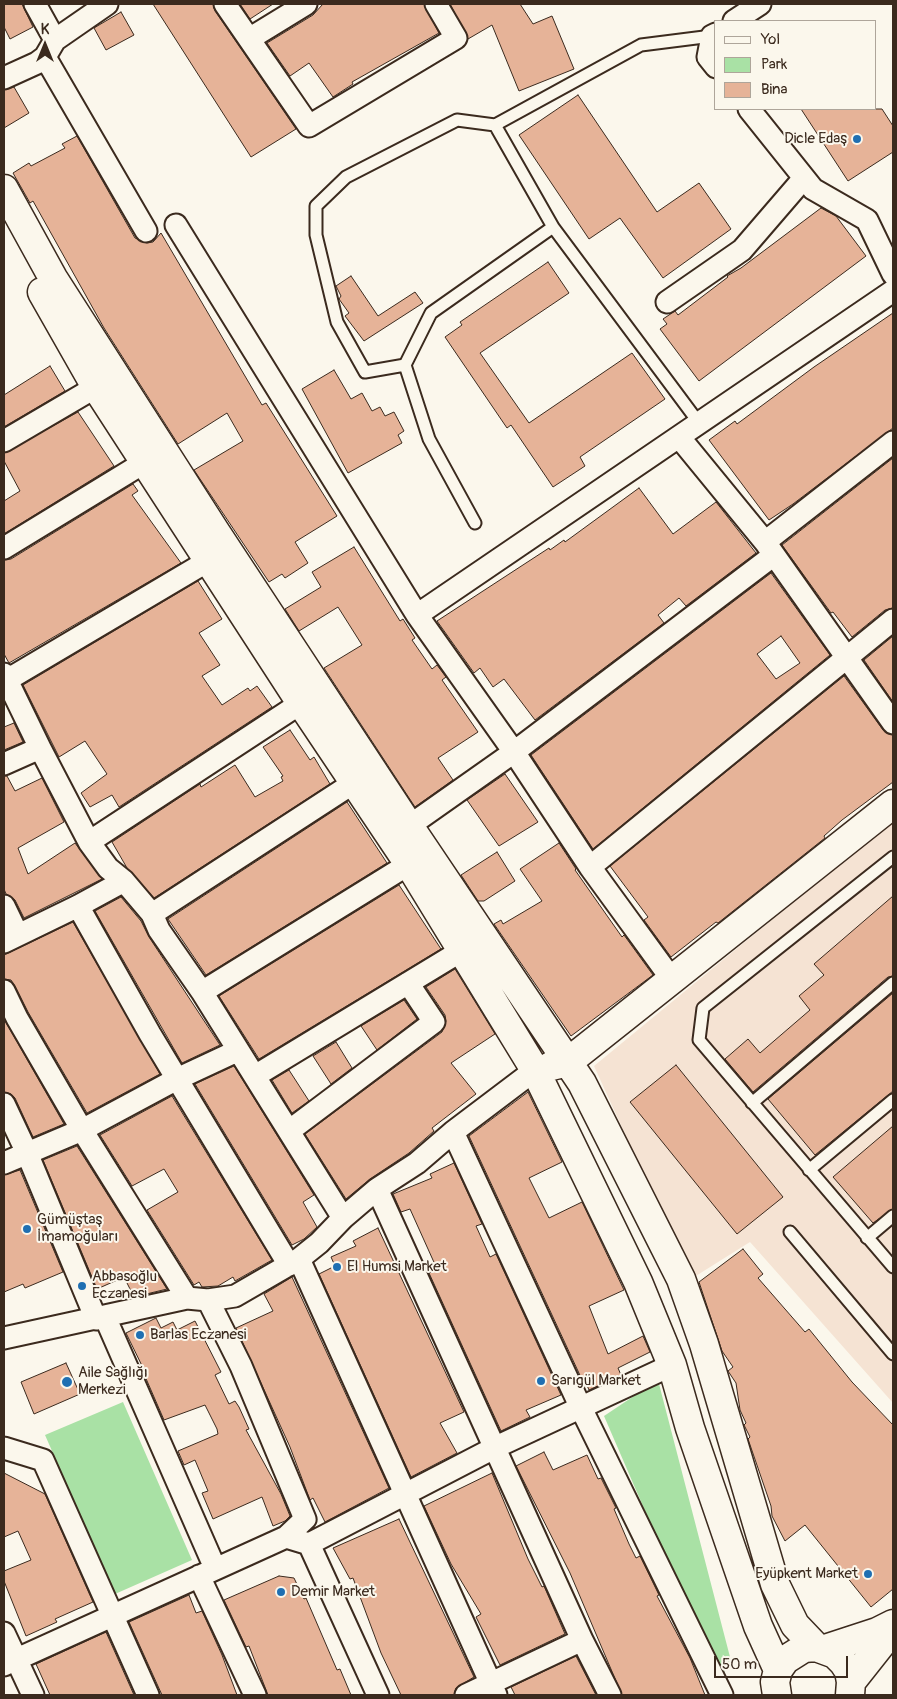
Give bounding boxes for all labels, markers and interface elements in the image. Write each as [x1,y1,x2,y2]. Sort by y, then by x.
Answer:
north arrow [20,20,70,70]
legend [714,20,877,110]
text: K [41,21,49,38]
text: Yol [761,30,780,49]
text: Park [761,55,787,74]
text: Bina [761,80,787,99]
place label: Dicle Edaş [784,130,847,148]
marker: Dicle Edaş [851,133,863,145]
place label: Gümüştaş İmamoğuları [37,1211,118,1246]
marker: Gümüştaş İmamoğuları [21,1223,33,1235]
place label: El Humsi Market [347,1258,447,1276]
marker: El Humsi Market [331,1261,343,1273]
place label: Abbasoğlu Eczanesi [92,1268,157,1303]
marker: Abbasoğlu Eczanesi [76,1280,88,1292]
place label: Barlas Eczanesi [150,1326,246,1344]
marker: Barlas Eczanesi [134,1329,146,1341]
place label: Aile Sağlığı Merkezi [78,1364,148,1399]
place label: Sarıgül Market [551,1372,641,1390]
marker: Aile Sağlığı Merkezi [60,1375,74,1389]
marker: Sarıgül Market [535,1375,547,1387]
place label: Eyüpkent Market [755,1565,858,1583]
marker: Eyüpkent Market [862,1568,874,1580]
place label: Demir Market [291,1583,375,1601]
marker: Demir Market [275,1586,287,1598]
scale bar [717,1646,851,1678]
text: 50 m [722,1655,757,1674]

